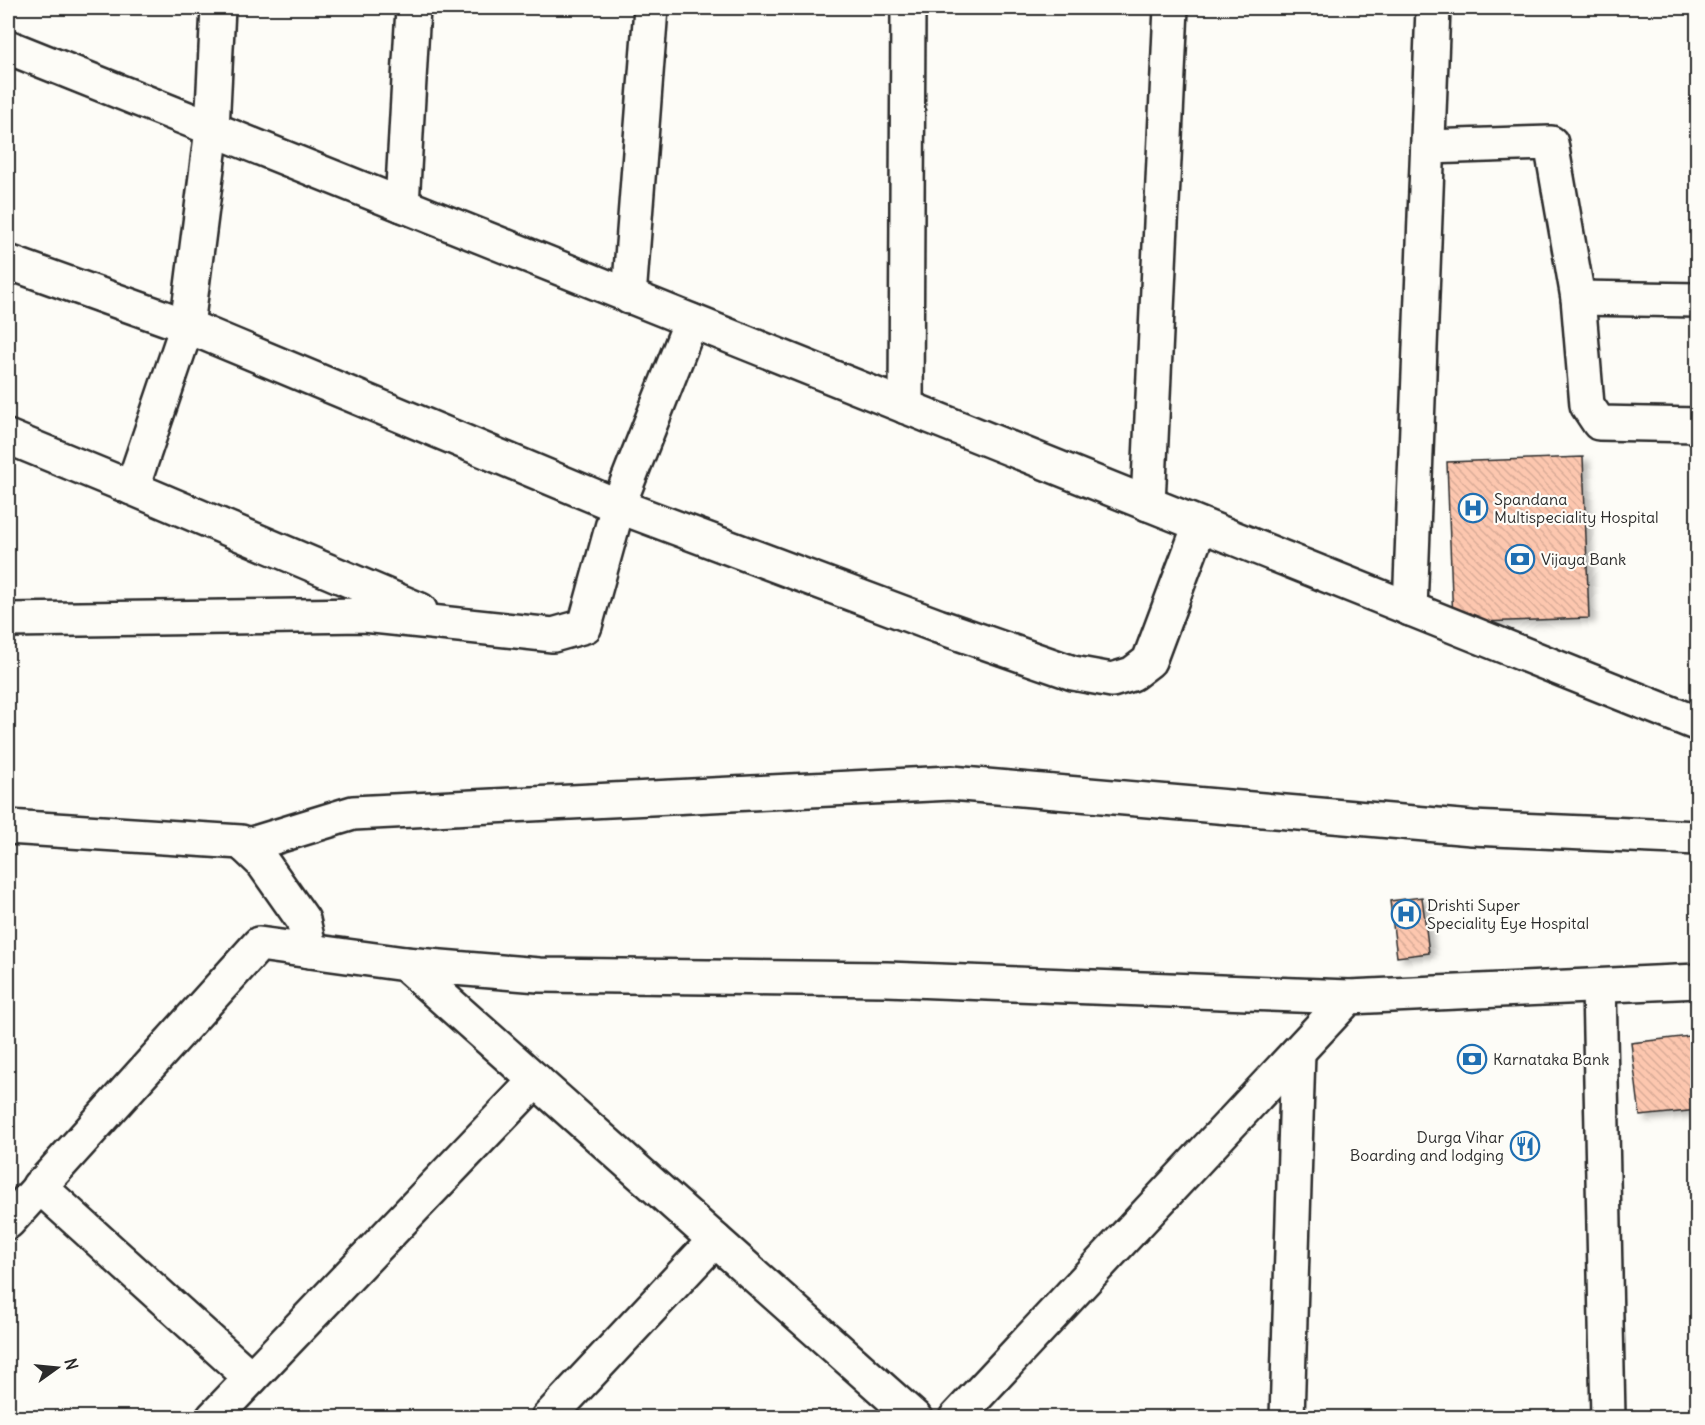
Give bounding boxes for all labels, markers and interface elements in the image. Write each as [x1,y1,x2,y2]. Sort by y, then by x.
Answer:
place label: Spandana Multispeciality Hospital [1494,489,1659,527]
hospital icon: Spandana Multispeciality Hospital [1457,492,1489,524]
bank icon: Vijaya Bank [1504,543,1536,575]
place label: Vijaya Bank [1541,549,1626,569]
place label: Drishti Super Speciality Eye Hospital [1427,895,1589,933]
hospital icon: Drishti Super Speciality Eye Hospital [1390,898,1422,930]
bank icon: Karnataka Bank [1456,1043,1488,1075]
place label: Karnataka Bank [1493,1049,1609,1069]
place label: Durga Vihar Boarding and lodging [1350,1127,1504,1165]
restaurant icon: Durga Vihar Boarding and lodging [1509,1130,1541,1162]
north arrow [27,1338,87,1398]
text: N [60,1356,83,1372]

